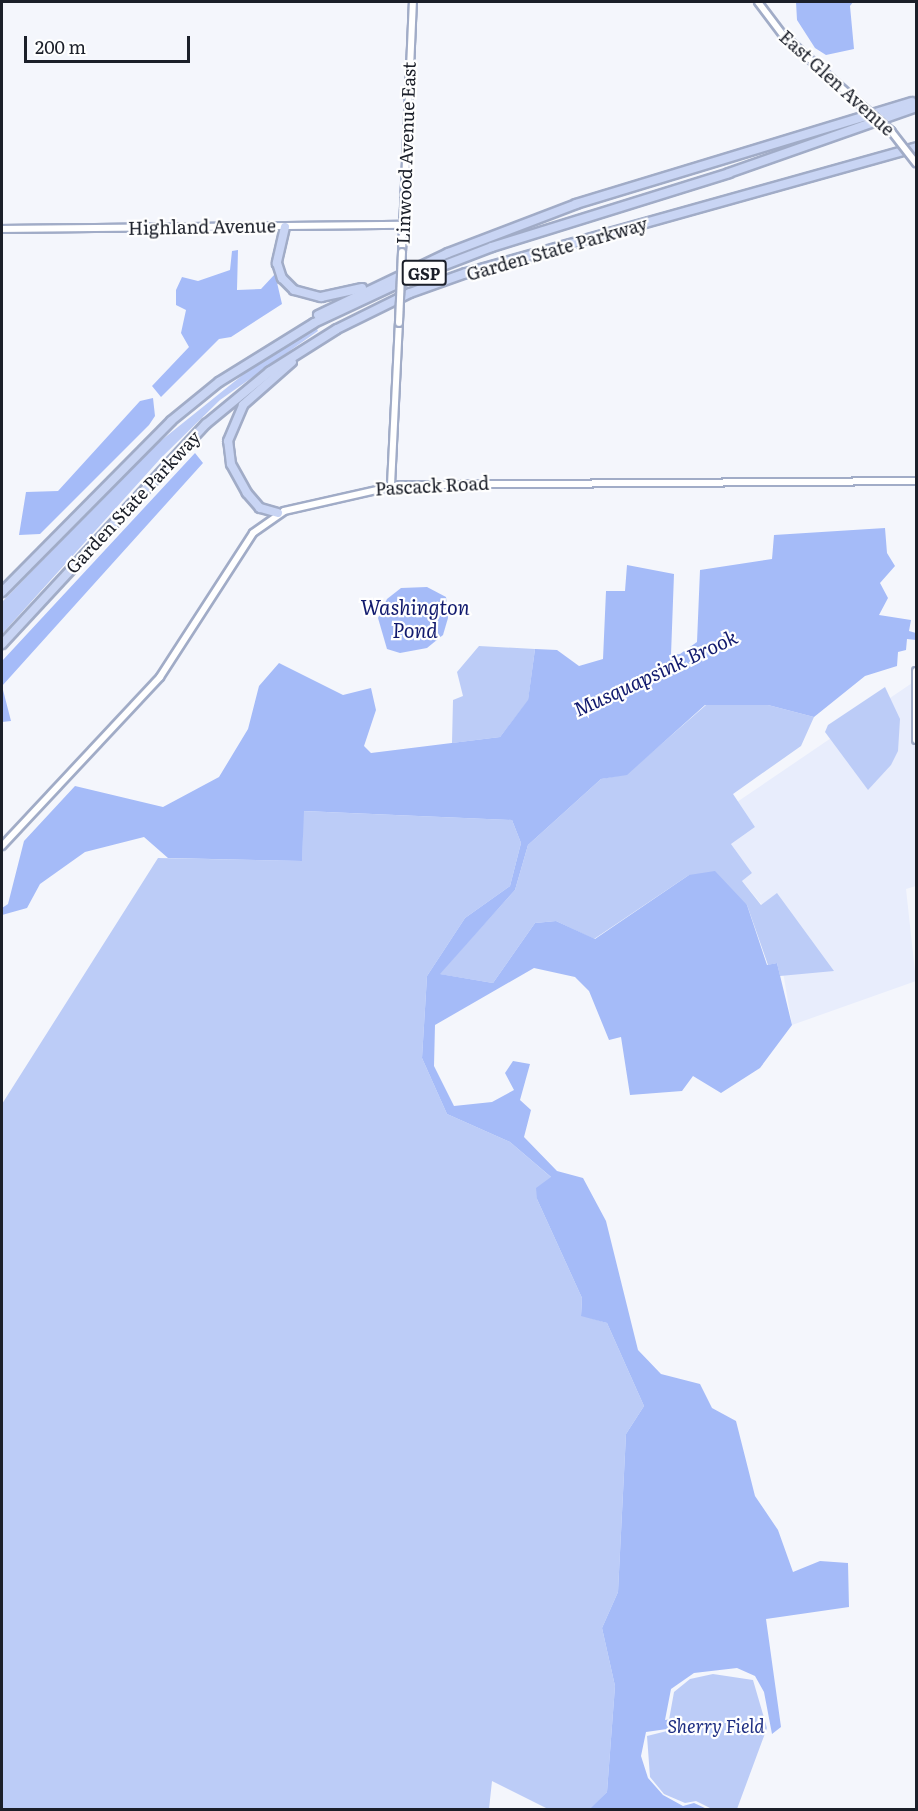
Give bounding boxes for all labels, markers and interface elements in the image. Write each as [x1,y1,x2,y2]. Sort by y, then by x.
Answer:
scale bar [27,24,194,62]
street label: East Glen Avenue [775,26,899,140]
text: 200 m [35,33,86,60]
street label: Linwood Avenue East [392,61,420,245]
street label: Garden State Parkway [464,213,650,285]
street label: Highland Avenue [128,215,276,239]
road number: GSP [402,260,446,286]
street label: Garden State Parkway [61,426,205,578]
street label: Pascack Road [374,472,490,500]
water label: Washington Pond [360,594,470,641]
water label: Musquapsink Brook [569,624,741,720]
park label: Sherry Field [668,1715,764,1737]

